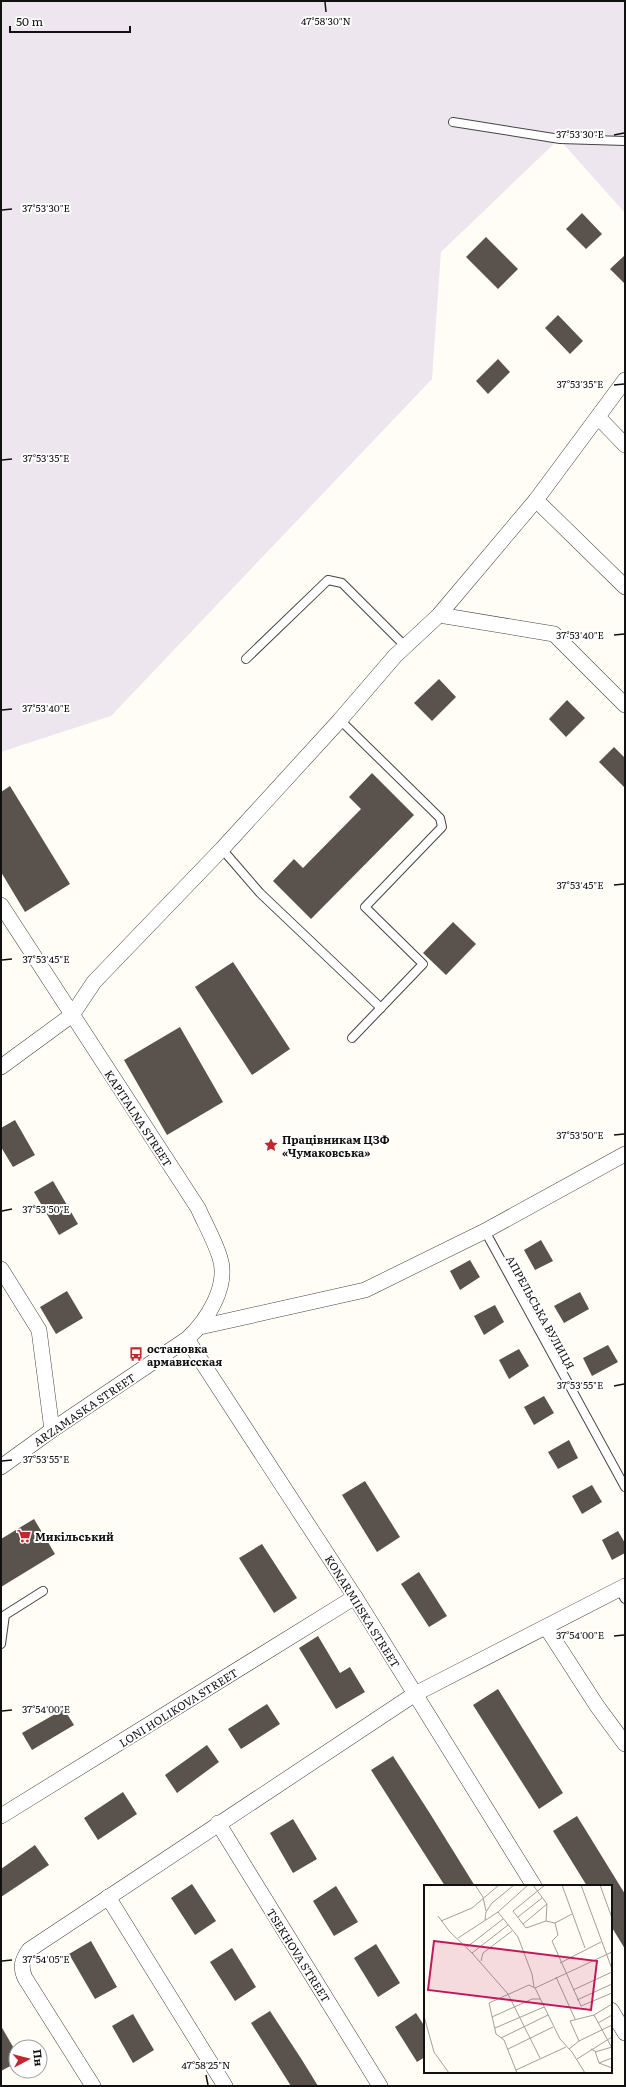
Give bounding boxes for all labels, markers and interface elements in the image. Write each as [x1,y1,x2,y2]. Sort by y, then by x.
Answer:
scale bar [10,8,130,34]
text: 50 m [16,12,43,30]
text: 47°58'30"N [301,13,351,28]
text: 37°53'30"E [556,126,604,141]
text: 37°53'30"E [22,200,70,215]
text: 37°53'35"E [556,376,604,391]
text: 37°53'35"E [22,450,70,465]
text: 37°53'40"E [556,627,604,642]
text: 37°53'40"E [22,700,70,715]
text: 37°53'45"E [556,877,604,892]
text: 37°53'45"E [22,951,70,966]
street label: KAPITALNA STREET [102,1066,176,1170]
text: 37°53'50"E [556,1127,604,1142]
place label: Працівникам ЦЗФ «Чумаковська» [282,1131,390,1160]
place icon: Працівникам ЦЗФ «Чумаковська» [263,1137,279,1153]
text: 37°53'50"E [22,1201,70,1216]
street label: АПРЕЛЬСЬКА ВУЛИЦЯ [503,1252,579,1372]
place label: остановка армависская [147,1340,222,1369]
bus stop icon: остановка армависская [128,1346,144,1362]
street label: ARZAMASKA STREET [30,1369,138,1449]
text: 37°53'55"E [557,1377,603,1392]
text: 37°53'55"E [23,1451,69,1466]
supermarket icon: Микільський [16,1528,32,1544]
place label: Микільський [35,1528,114,1544]
street label: KONARMIISKA STREET [322,1551,404,1671]
text: 37°54'00"E [556,1627,604,1642]
street label: LONI HOLIKOVA STREET [116,1664,240,1750]
text: 37°54'00"E [22,1701,70,1716]
inset map [424,1885,612,2073]
street label: TSEKHOVA STREET [264,1905,334,2005]
text: 37°54'05"E [22,1951,70,1966]
north arrow [8,2039,48,2079]
text: Пн [30,2048,48,2067]
text: 47°58'25"N [182,2057,230,2072]

